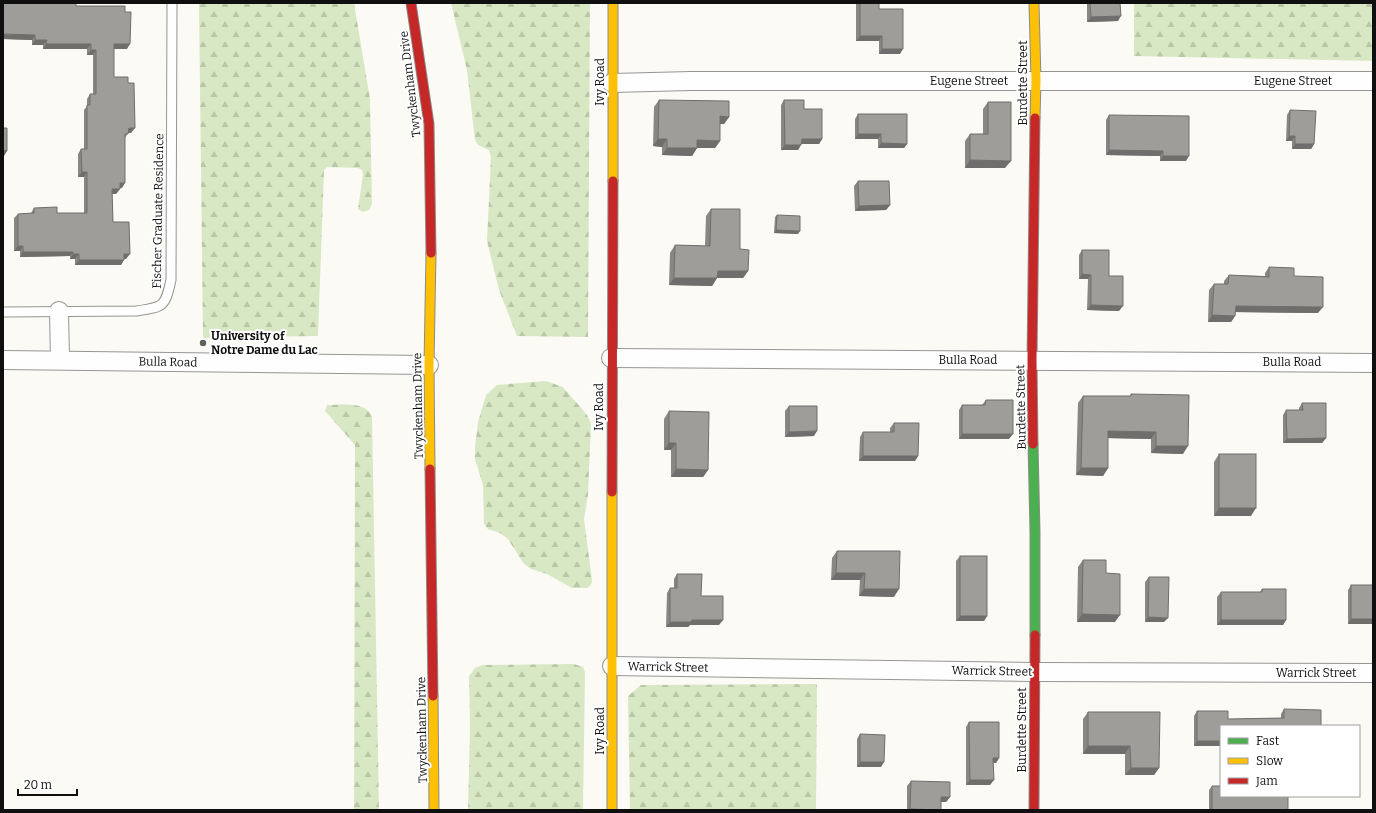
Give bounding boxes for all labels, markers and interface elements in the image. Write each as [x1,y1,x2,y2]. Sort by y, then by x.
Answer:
street label: Twyckenham Drive [397,30,423,138]
street label: Burdette Street [1016,40,1030,126]
street label: Ivy Road [593,58,607,106]
street label: Eugene Street [930,74,1009,88]
street label: Eugene Street [1254,74,1333,88]
street label: Fischer Graduate Residence [150,133,166,289]
place label: University of Notre Dame du Lac [211,329,318,357]
marker: University of Notre Dame du Lac [198,338,208,348]
street label: Twyckenham Drive [410,353,426,459]
street label: Bulla Road [939,353,997,367]
street label: Bulla Road [138,354,198,370]
street label: Bulla Road [1263,355,1321,369]
street label: Burdette Street [1013,364,1029,450]
street label: Ivy Road [592,383,606,431]
street label: Warrick Street [628,659,709,675]
street label: Warrick Street [952,663,1033,679]
street label: Warrick Street [1276,666,1357,680]
street label: Twyckenham Drive [414,677,430,783]
street label: Burdette Street [1015,687,1029,773]
street label: Ivy Road [593,707,607,755]
legend [1220,725,1360,797]
text: Fast [1256,734,1280,748]
text: Slow [1256,754,1283,768]
scale bar [18,771,77,797]
text: Jam [1255,774,1278,788]
text: 20 m [24,778,53,792]

